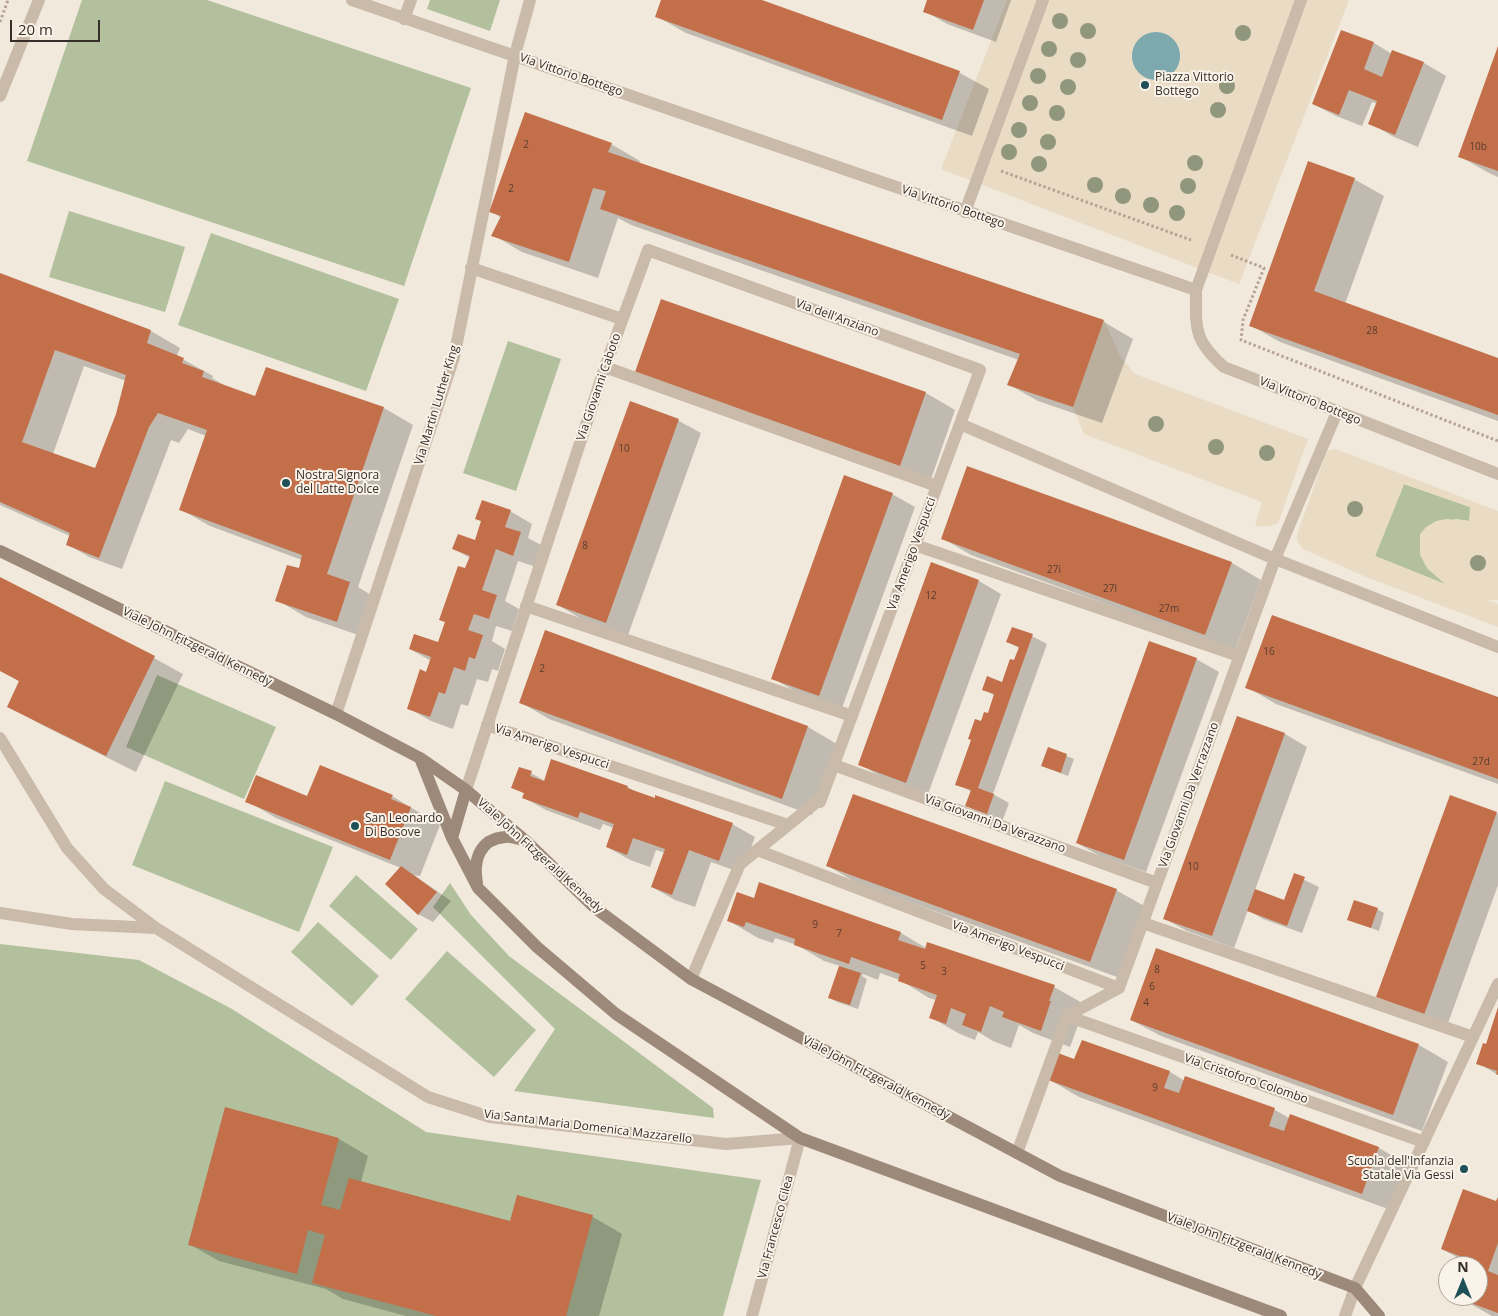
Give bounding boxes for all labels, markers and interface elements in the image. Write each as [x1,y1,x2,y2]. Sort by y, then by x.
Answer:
scale bar [12,10,102,42]
text: 20 m [18,19,53,39]
street label: Via Vittorio Bottego [518,51,624,99]
place label: Piazza Vittorio Bottego [1155,71,1234,99]
marker: Piazza Vittorio Bottego [1139,79,1151,91]
house number: 2 [523,139,529,151]
house number: 10b [1469,141,1487,153]
house number: 2 [508,183,514,195]
street label: Via Vittorio Bottego [900,183,1006,231]
street label: Via dell'Anziano [793,296,881,340]
house number: 28 [1366,325,1378,337]
street label: Via Giovanni Caboto [574,331,624,443]
street label: Via Martin Luther King [412,343,462,467]
street label: Via Vittorio Bottego [1257,374,1363,428]
house number: 10 [618,443,630,455]
place label: Nostra Signora del Latte Dolce [296,469,379,497]
marker: Nostra Signora del Latte Dolce [280,477,292,489]
street label: Via Amerigo Vespucci [885,496,939,612]
house number: 8 [582,540,588,552]
house number: 27i [1047,564,1061,576]
house number: 27l [1103,583,1117,595]
house number: 12 [925,590,937,602]
house number: 27m [1159,603,1179,615]
street label: Viale John Fitzgerald Kennedy [120,605,274,689]
house number: 16 [1263,646,1275,658]
house number: 2 [539,663,545,675]
street label: Via Giovanni Da Verrazzano [1156,720,1222,870]
street label: Via Amerigo Vespucci [493,722,611,772]
house number: 27d [1472,756,1490,768]
street label: Via Giovanni Da Verazzano [923,792,1067,856]
street label: Viale John Fitzgerald Kennedy [474,796,606,916]
place label: San Leonardo Di Bosove [365,812,442,840]
marker: San Leonardo Di Bosove [349,820,361,832]
house number: 10 [1187,861,1199,873]
street label: Via Amerigo Vespucci [950,918,1066,974]
house number: 9 [812,919,818,931]
house number: 7 [836,928,842,940]
house number: 5 [920,960,926,972]
house number: 8 [1154,964,1160,976]
house number: 3 [941,966,947,978]
house number: 6 [1149,981,1155,993]
house number: 4 [1143,997,1149,1009]
street label: Viale John Fitzgerald Kennedy [800,1033,952,1123]
street label: Via Cristoforo Colombo [1182,1051,1310,1107]
house number: 9 [1152,1082,1158,1094]
street label: Via Santa Maria Domenica Mazzarello [483,1107,693,1147]
place label: Scuola dell'Infanzia Statale Via Gessi [1347,1155,1454,1183]
marker: Scuola dell'Infanzia Statale Via Gessi [1458,1163,1470,1175]
street label: Via Francesco Cilea [755,1174,797,1280]
street label: Viale John Fitzgerald Kennedy [1165,1210,1323,1282]
north arrow [1438,1256,1488,1306]
text: N [1457,1257,1469,1276]

